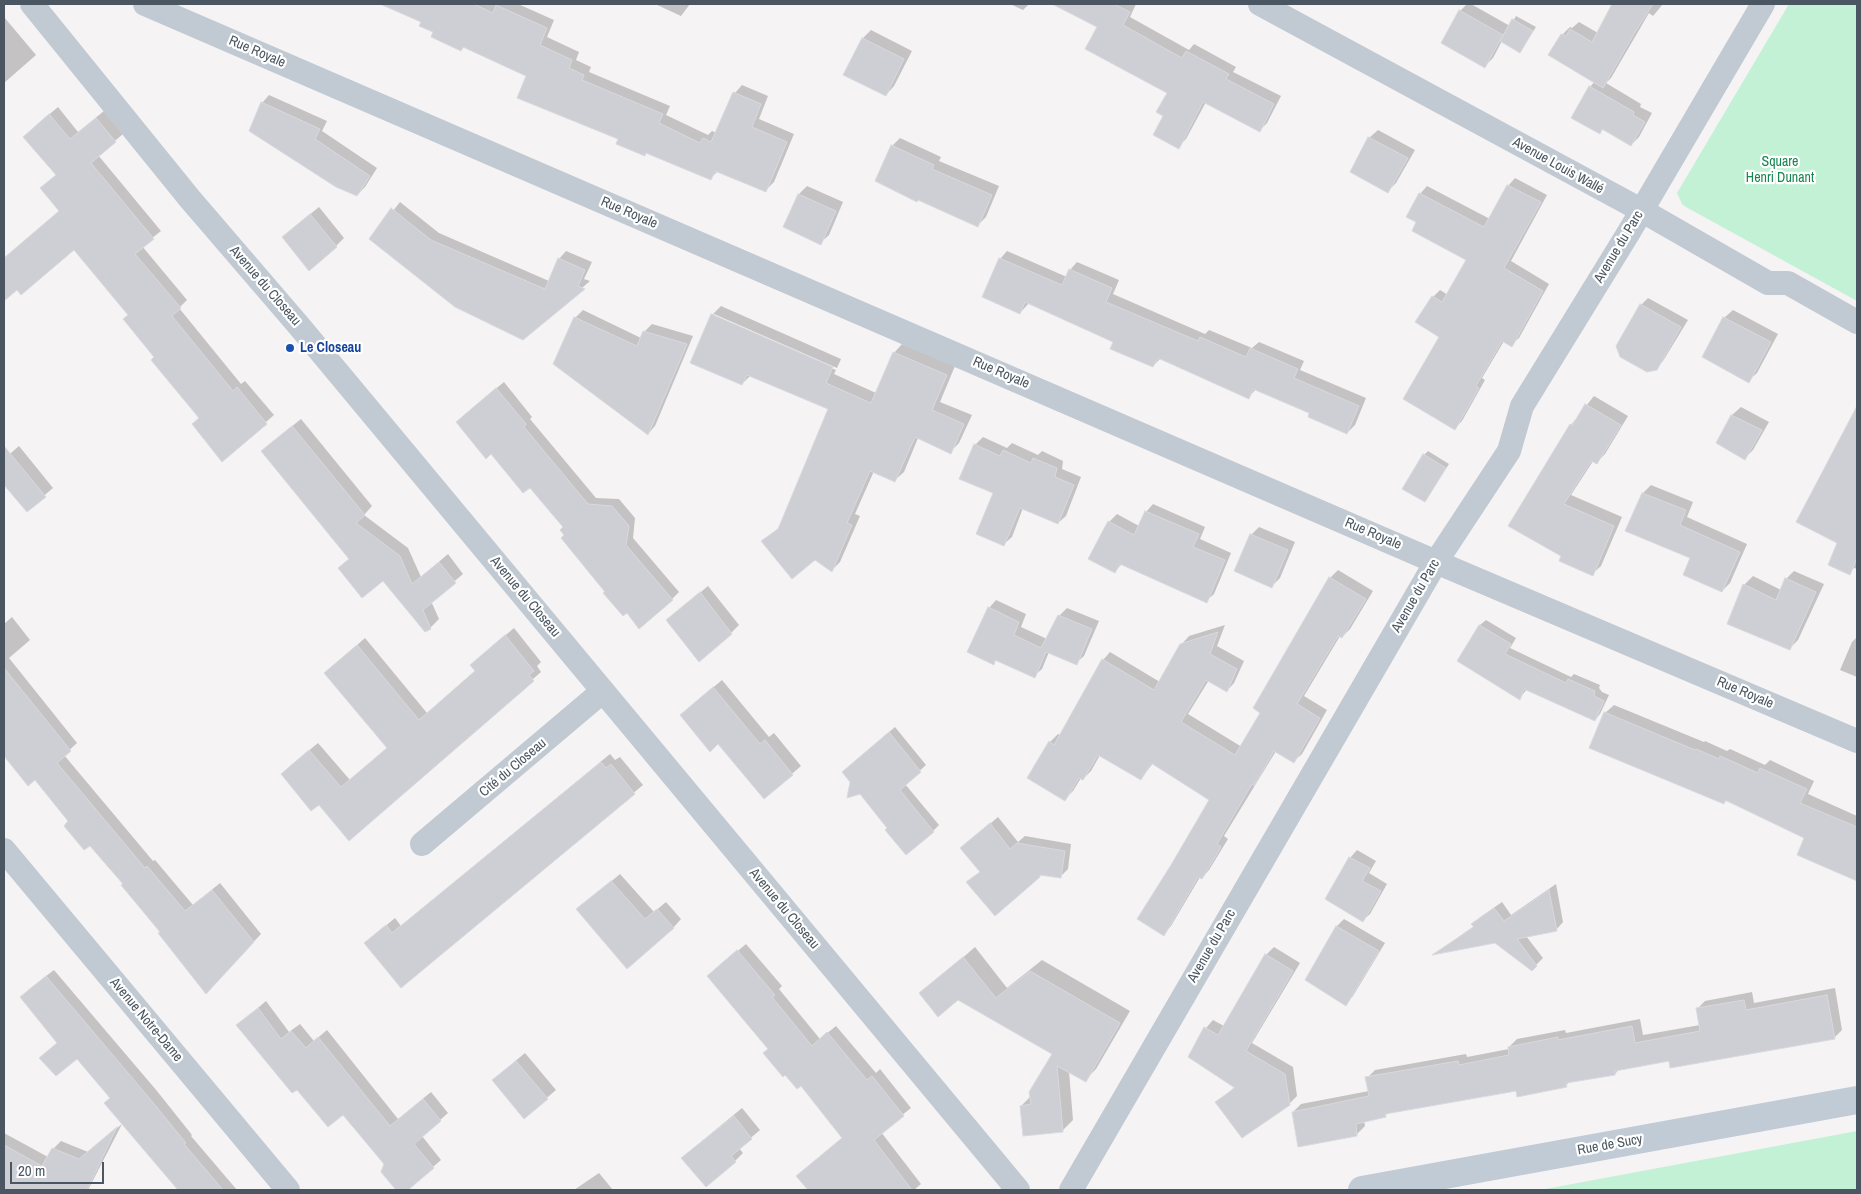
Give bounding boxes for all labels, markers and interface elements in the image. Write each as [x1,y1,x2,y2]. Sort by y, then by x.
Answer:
street label: Rue Royale [226,33,288,71]
street label: Avenue Louis Wallé [1510,134,1606,198]
park label: Square Henri Dunant [1746,154,1814,186]
street label: Rue Royale [598,194,660,232]
street label: Avenue du Parc [1591,208,1647,286]
street label: Avenue du Closeau [226,243,304,329]
place label: Le Closeau [300,340,361,356]
marker: Le Closeau [284,342,296,354]
street label: Rue Royale [970,354,1032,392]
street label: Rue Royale [1342,515,1404,553]
street label: Avenue du Closeau [486,553,564,641]
street label: Avenue du Parc [1388,557,1444,635]
street label: Rue Royale [1714,674,1776,712]
street label: Cité du Closeau [476,735,550,801]
street label: Avenue du Closeau [745,865,823,953]
street label: Avenue du Parc [1184,907,1240,985]
street label: Avenue Notre-Dame [106,975,186,1065]
street label: Rue de Sucy [1576,1131,1644,1159]
scale bar [12,1152,106,1184]
text: 20 m [18,1160,45,1181]

